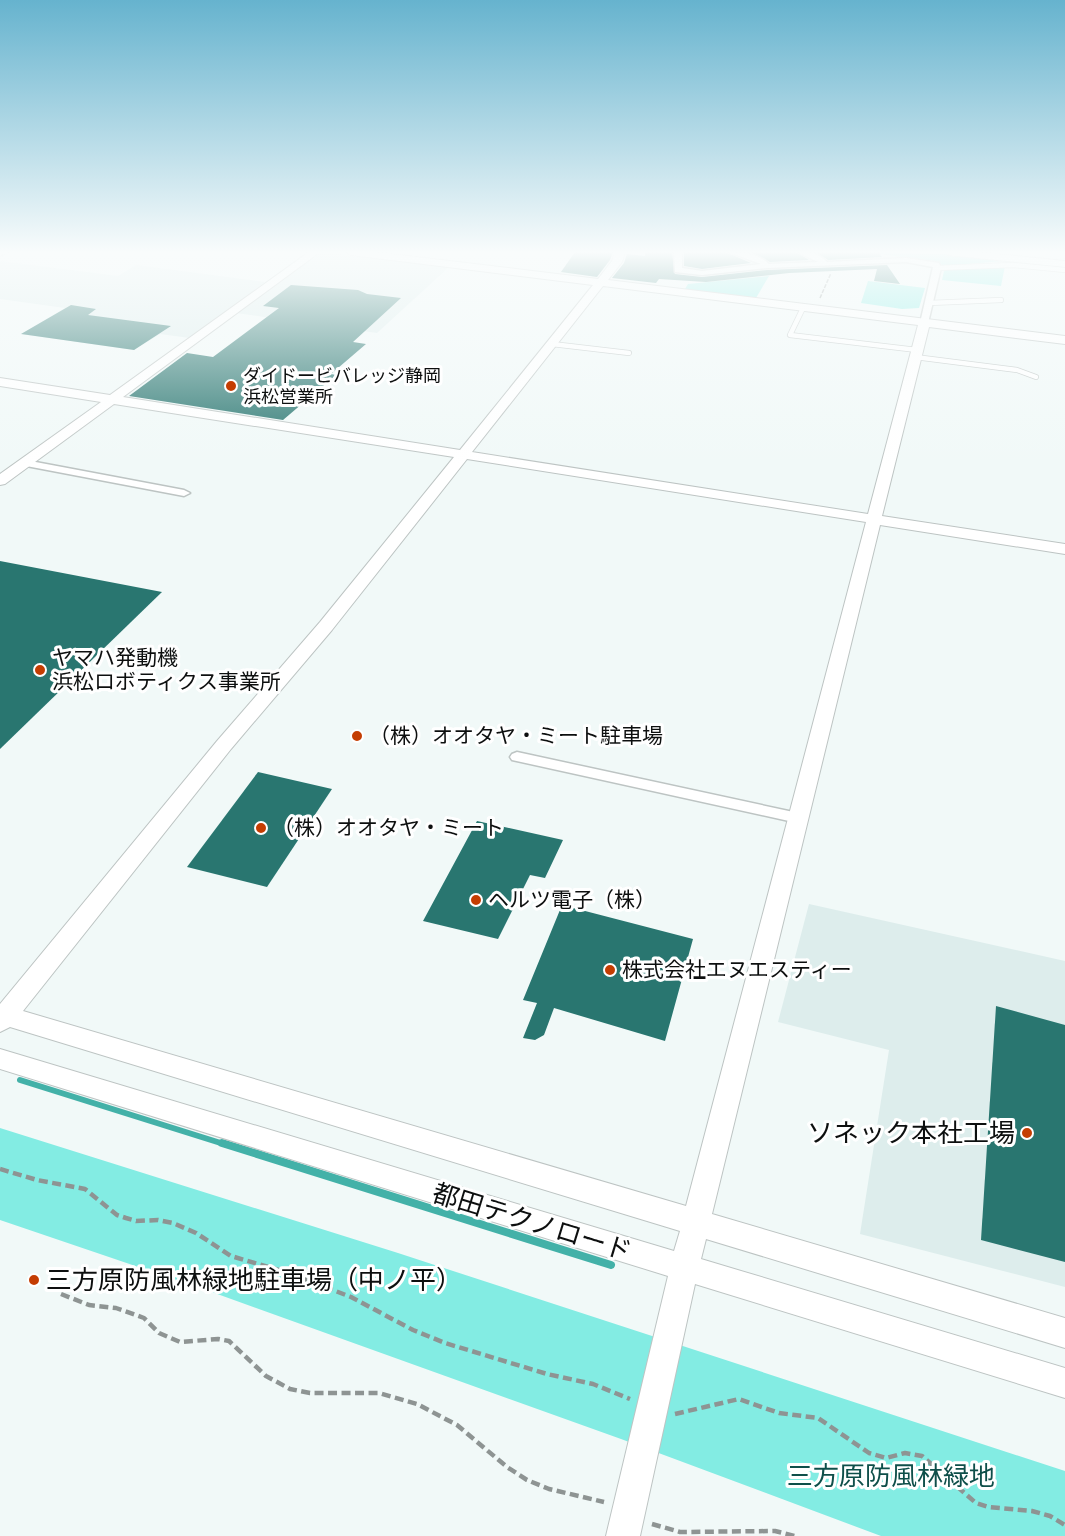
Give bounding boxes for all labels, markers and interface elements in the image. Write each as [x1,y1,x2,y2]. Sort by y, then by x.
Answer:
place label: ダイドービバレッジ静岡 浜松営業所 [243,365,441,406]
marker: ダイドービバレッジ静岡 浜松営業所 [224,379,238,393]
place label: ヤマハ発動機 浜松ロボティクス事業所 [52,645,281,693]
marker: ヤマハ発動機 浜松ロボティクス事業所 [33,663,47,677]
place label: （株）オオタヤ・ミート駐車場 [369,723,663,747]
marker: （株）オオタヤ・ミート駐車場 [350,729,364,743]
place label: （株）オオタヤ・ミート [273,815,504,839]
marker: （株）オオタヤ・ミート [254,821,268,835]
place label: ヘルツ電子（株） [488,887,656,911]
marker: ヘルツ電子（株） [469,893,483,907]
place label: 株式会社エヌエスティー [622,957,852,981]
marker: 株式会社エヌエスティー [603,963,617,977]
place label: ソネック本社工場 [807,1118,1015,1147]
marker: ソネック本社工場 [1020,1126,1034,1140]
street label: 都田テクノロード [429,1177,635,1266]
place label: 三方原防風林緑地駐車場（中ノ平） [46,1265,462,1294]
marker: 三方原防風林緑地駐車場（中ノ平） [27,1273,41,1287]
park label: 三方原防風林緑地 [787,1461,995,1490]

